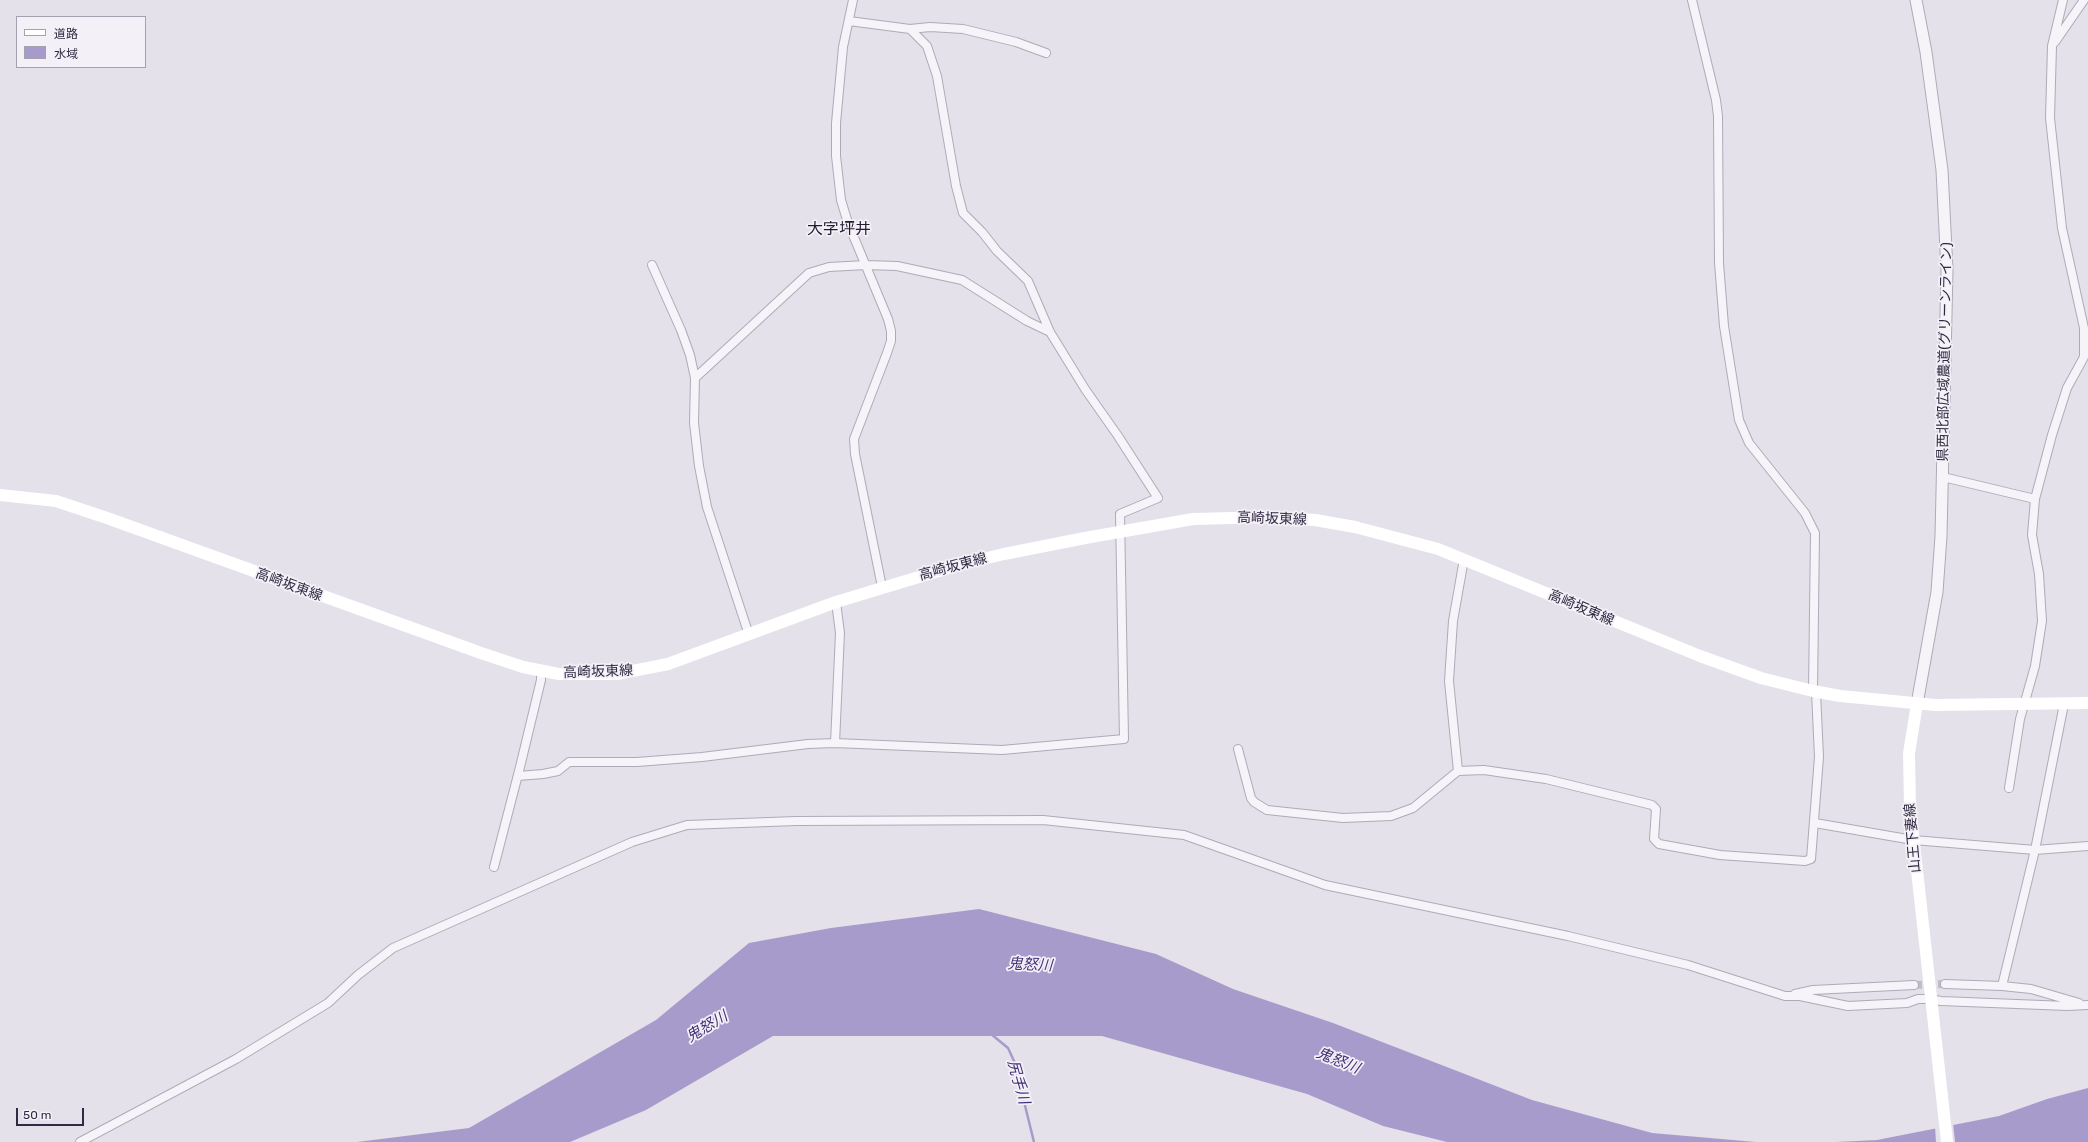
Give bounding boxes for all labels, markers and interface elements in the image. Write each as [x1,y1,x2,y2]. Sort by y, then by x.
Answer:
legend [16,16,146,68]
text: 道路 [54,27,78,41]
text: 水域 [54,47,78,61]
district label: 大字坪井 [807,219,871,239]
street label: 県西北部広域農道(グリーンライン) [1935,242,1955,462]
street label: 高崎坂東線 [1237,509,1307,529]
street label: 高崎坂東線 [917,550,989,584]
street label: 高崎坂東線 [253,565,325,605]
street label: 高崎坂東線 [1546,587,1616,629]
street label: 高崎坂東線 [563,662,633,682]
street label: 山王下妻線 [1902,802,1924,874]
water label: 鬼怒川 [1007,955,1053,975]
water label: 鬼怒川 [683,1008,731,1046]
water label: 鬼怒川 [1314,1044,1362,1078]
water label: 尻手川 [1003,1058,1033,1106]
scale bar [18,1100,86,1126]
text: 50 m [23,1108,51,1122]

